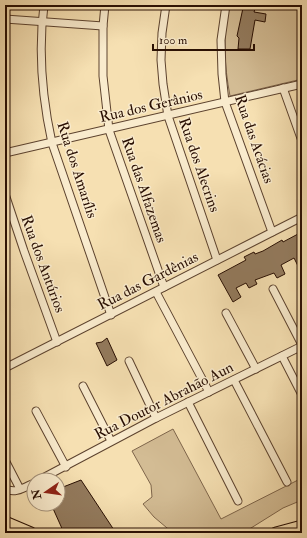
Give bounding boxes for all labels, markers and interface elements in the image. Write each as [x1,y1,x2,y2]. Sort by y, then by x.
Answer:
scale bar [153,26,254,52]
text: 100 m [159,33,188,48]
street label: Rua dos Gerânios [98,85,204,127]
street label: Rua das Acácias [230,92,278,186]
street label: Rua dos Alecrins [174,115,224,215]
street label: Rua dos Amarílis [52,119,102,221]
street label: Rua das Alfazemas [117,135,171,245]
street label: Rua dos Antúrios [17,213,69,315]
street label: Rua das Gardênias [94,247,202,315]
street label: Rua Doutor Abrahão Aun [91,358,237,444]
north arrow [26,472,66,512]
text: N [29,487,44,501]

